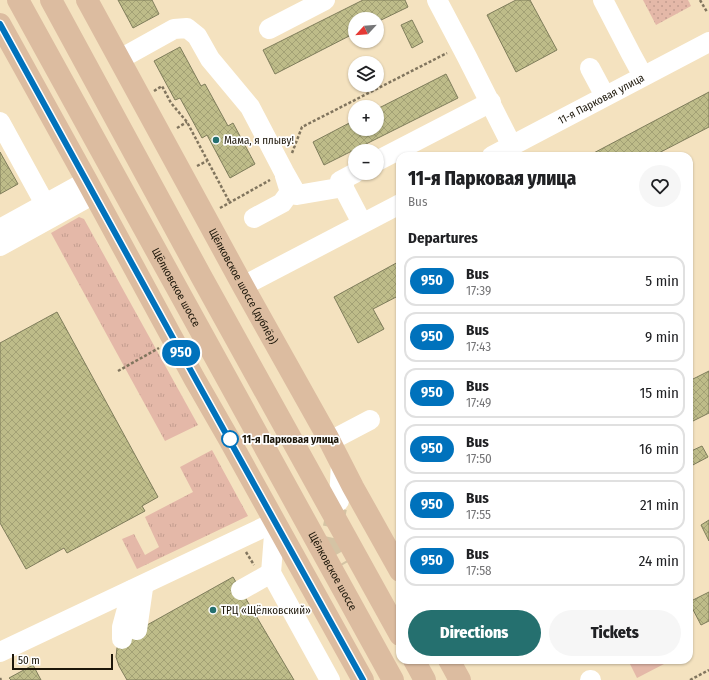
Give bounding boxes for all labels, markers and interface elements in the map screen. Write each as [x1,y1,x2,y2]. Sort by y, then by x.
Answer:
north arrow [348,12,384,48]
map controls [348,12,384,180]
button: layers [348,56,384,92]
street label: 11-я Парковая улица [556,71,646,127]
button: + [348,100,384,136]
place label: Мама, я плыву! [224,134,294,147]
marker: Мама, я плыву! [211,135,221,145]
button: − [348,144,384,180]
button: heart [639,165,681,207]
text: 11-я Парковая улица [408,167,576,190]
text: Bus [408,194,427,209]
street label: Щёлковское шоссе (дублёр) [206,226,281,346]
text: Departures [408,229,478,247]
street label: Щёлковское шоссе [149,245,203,329]
text: Bus [466,265,489,283]
text: 950 [421,272,443,289]
text: 5 min [645,272,679,290]
text: 17:39 [466,283,491,298]
text: Bus [466,321,489,339]
text: 950 [421,328,443,345]
text: 9 min [645,328,679,346]
text: 17:43 [466,339,491,354]
line badge: 950 [158,340,204,366]
text: 950 [170,344,192,361]
text: Bus [466,377,489,395]
text: 950 [421,384,443,401]
text: 15 min [640,384,679,402]
text: 17:49 [466,395,491,410]
marker: 11-я Парковая улица [221,430,239,448]
place label: 11-я Парковая улица [242,433,340,446]
text: Bus [466,433,489,451]
text: 950 [421,440,443,457]
text: 16 min [639,440,679,458]
text: 17:50 [466,451,492,466]
text: Bus [466,489,489,507]
text: 950 [421,496,443,513]
text: 21 min [640,496,679,514]
text: 17:55 [466,507,491,522]
street label: Щёлковское шоссе [306,529,360,613]
text: Bus [466,545,489,563]
text: 950 [421,552,443,569]
text: 24 min [639,552,679,570]
text: 17:58 [466,563,492,578]
place label: ТРЦ «Щёлковский» [221,604,311,617]
marker: ТРЦ «Щёлковский» [208,605,218,615]
button: Directions [408,610,541,656]
button: Tickets [549,610,681,656]
scale bar [12,652,113,671]
text: 50 m [18,654,40,667]

